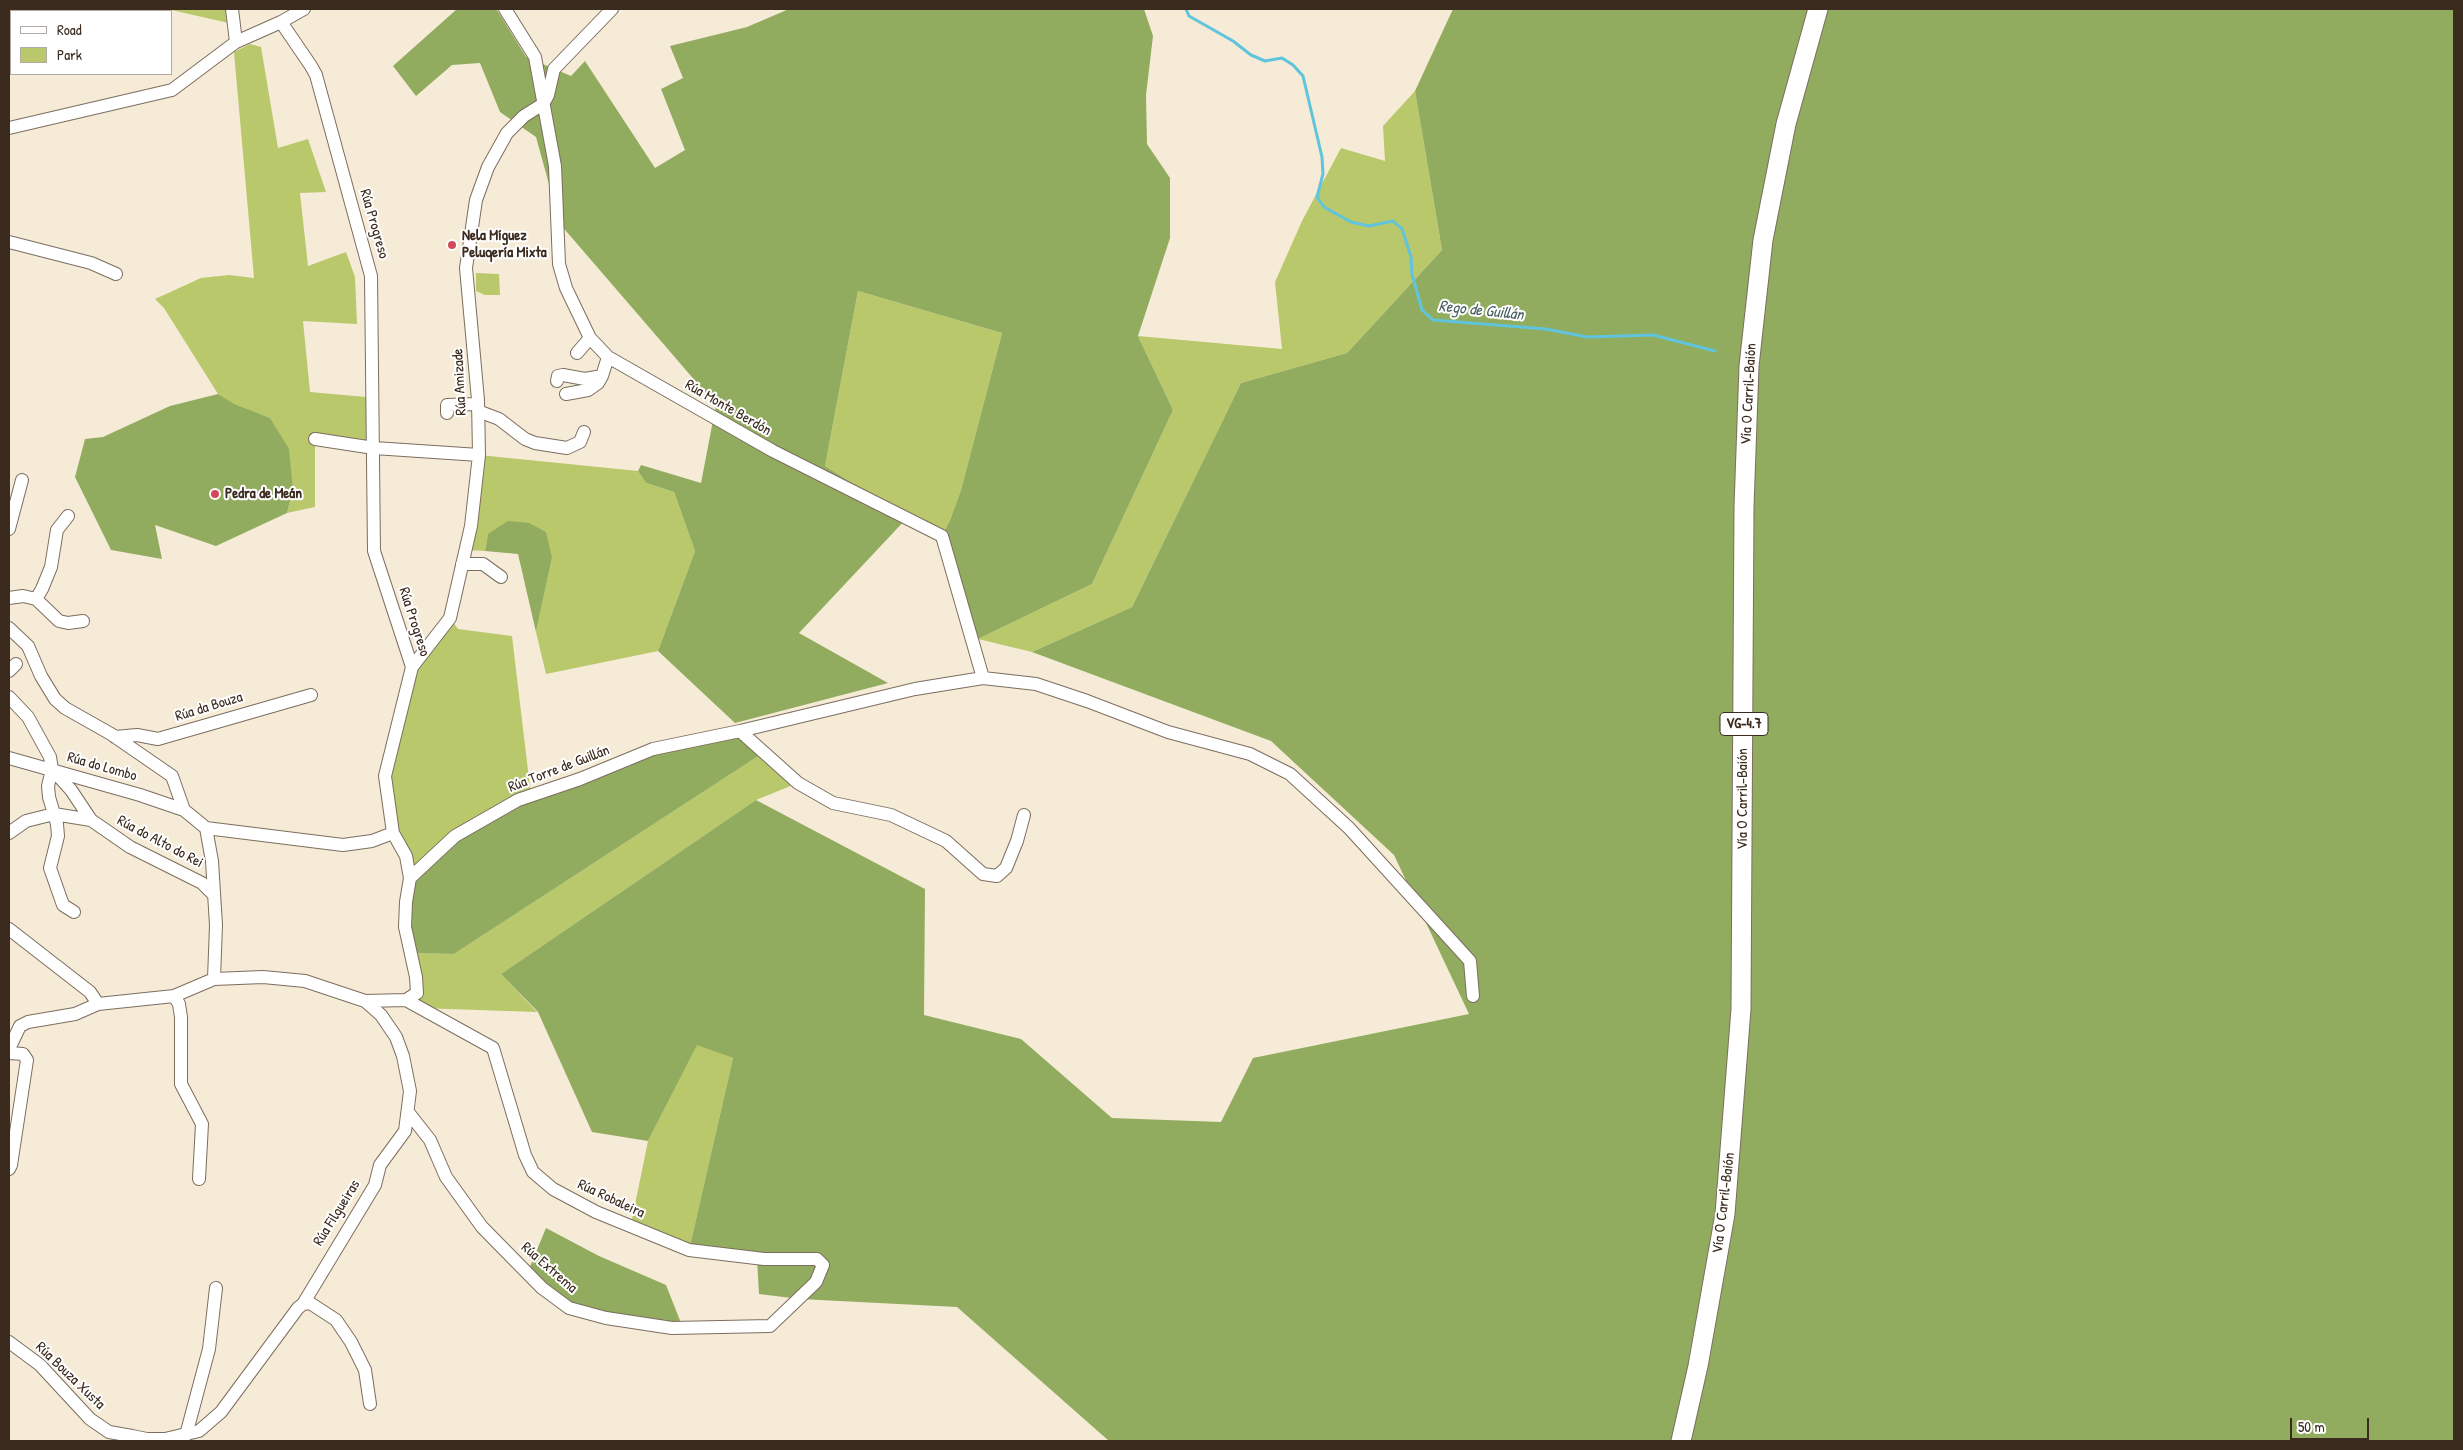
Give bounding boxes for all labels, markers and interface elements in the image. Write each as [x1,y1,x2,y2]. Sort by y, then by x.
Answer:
legend [10,10,172,75]
text: Road [57,19,82,40]
text: Park [57,44,82,65]
street label: Rúa Progreso [356,187,392,261]
place label: Nela Míguez Peluqería Mixta [462,227,547,262]
marker: Nela Míguez Peluqería Mixta [446,239,458,251]
water label: Rego de Guillán [1438,297,1524,325]
street label: Vía O Carril-Baión [1737,343,1761,445]
street label: Rúa Amizade [449,348,471,416]
street label: Rúa Monte Berdón [682,376,774,440]
place label: Pedra de Meán [225,485,302,503]
marker: Pedra de Meán [209,488,221,500]
street label: Rúa Progreso [394,585,434,659]
street label: Rúa da Bouza [173,688,245,726]
road number: VG-4.7 [1720,712,1768,736]
street label: Rúa Torre de Guillán [506,741,612,797]
street label: Rúa do Lombo [65,748,139,786]
street label: Vía O Carril-Baión [1734,748,1752,850]
street label: Rúa do Alto do Rei [114,812,206,872]
street label: Vía O Carril-Baión [1709,1151,1739,1255]
street label: Rúa Robaleira [575,1176,647,1222]
street label: Rúa Filgueiras [310,1177,364,1249]
street label: Rúa Extrema [517,1239,581,1297]
street label: Rúa Bouza Xusta [32,1338,108,1414]
scale bar [2293,1408,2372,1440]
text: 50 m [2298,1416,2325,1437]

